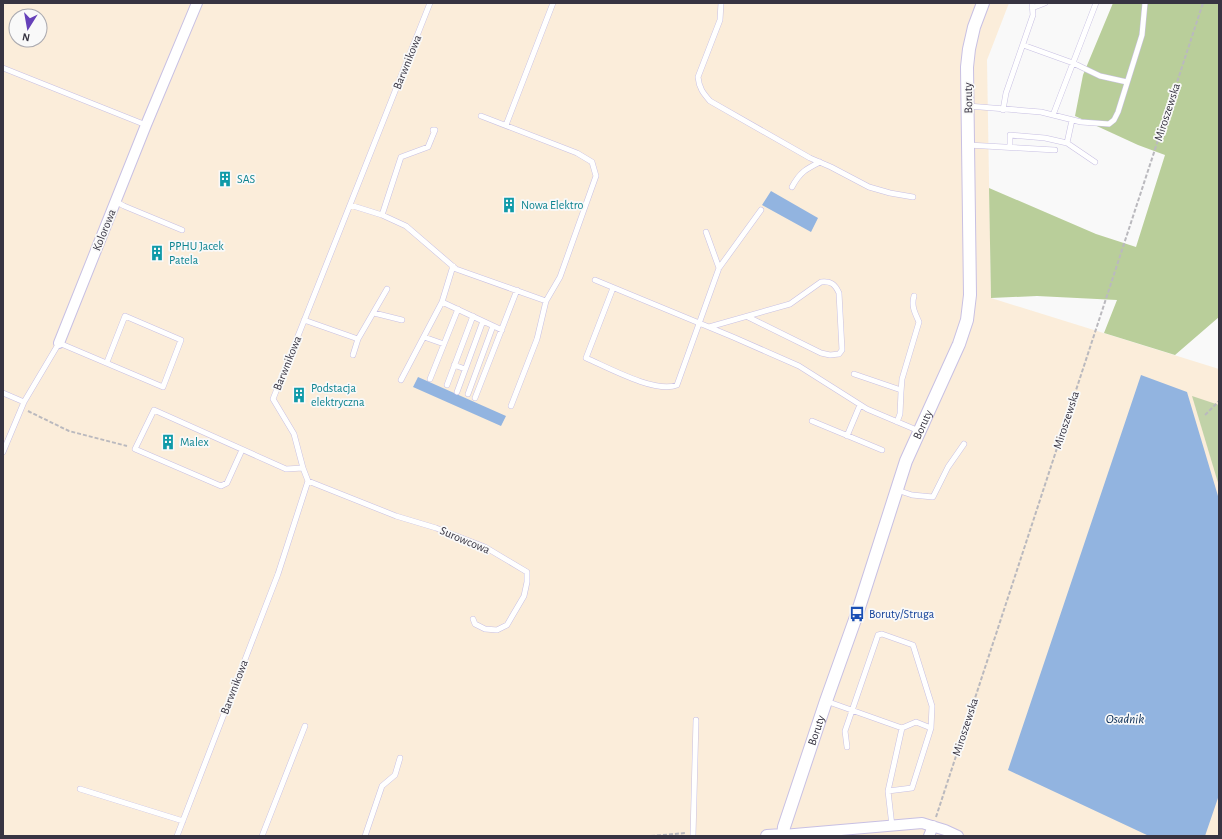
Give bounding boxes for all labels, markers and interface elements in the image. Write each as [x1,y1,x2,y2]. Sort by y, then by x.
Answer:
north arrow [8,8,48,48]
text: N [21,31,31,43]
street label: Barwnikowa [391,33,424,91]
street label: Miroszewska [1152,81,1182,142]
street label: Boruty [962,82,975,114]
building icon: SAS [216,170,234,188]
place label: SAS [237,173,256,185]
building icon: Nowa Elektro [500,196,518,214]
place label: Nowa Elektro [521,199,584,211]
street label: Kolorowa [90,207,118,253]
place label: PPHU Jacek Patela [169,240,224,266]
building icon: PPHU Jacek Patela [148,244,166,262]
street label: Barwnikowa [271,334,304,392]
place label: Podstacja elektryczna [311,382,365,409]
building icon: Podstacja elektryczna [290,386,308,404]
street label: Miroszewska [1051,389,1081,450]
street label: Boruty [911,408,935,441]
building icon: Malex [159,433,177,451]
place label: Malex [180,436,209,448]
street label: Surowcowa [438,524,492,556]
bus stop icon: Boruty/Struga [848,605,866,623]
place label: Boruty/Struga [869,608,935,621]
street label: Barwnikowa [218,658,250,716]
street label: Miroszewska [950,696,980,757]
water label: Osadnik [1106,713,1144,726]
street label: Boruty [806,714,828,747]

